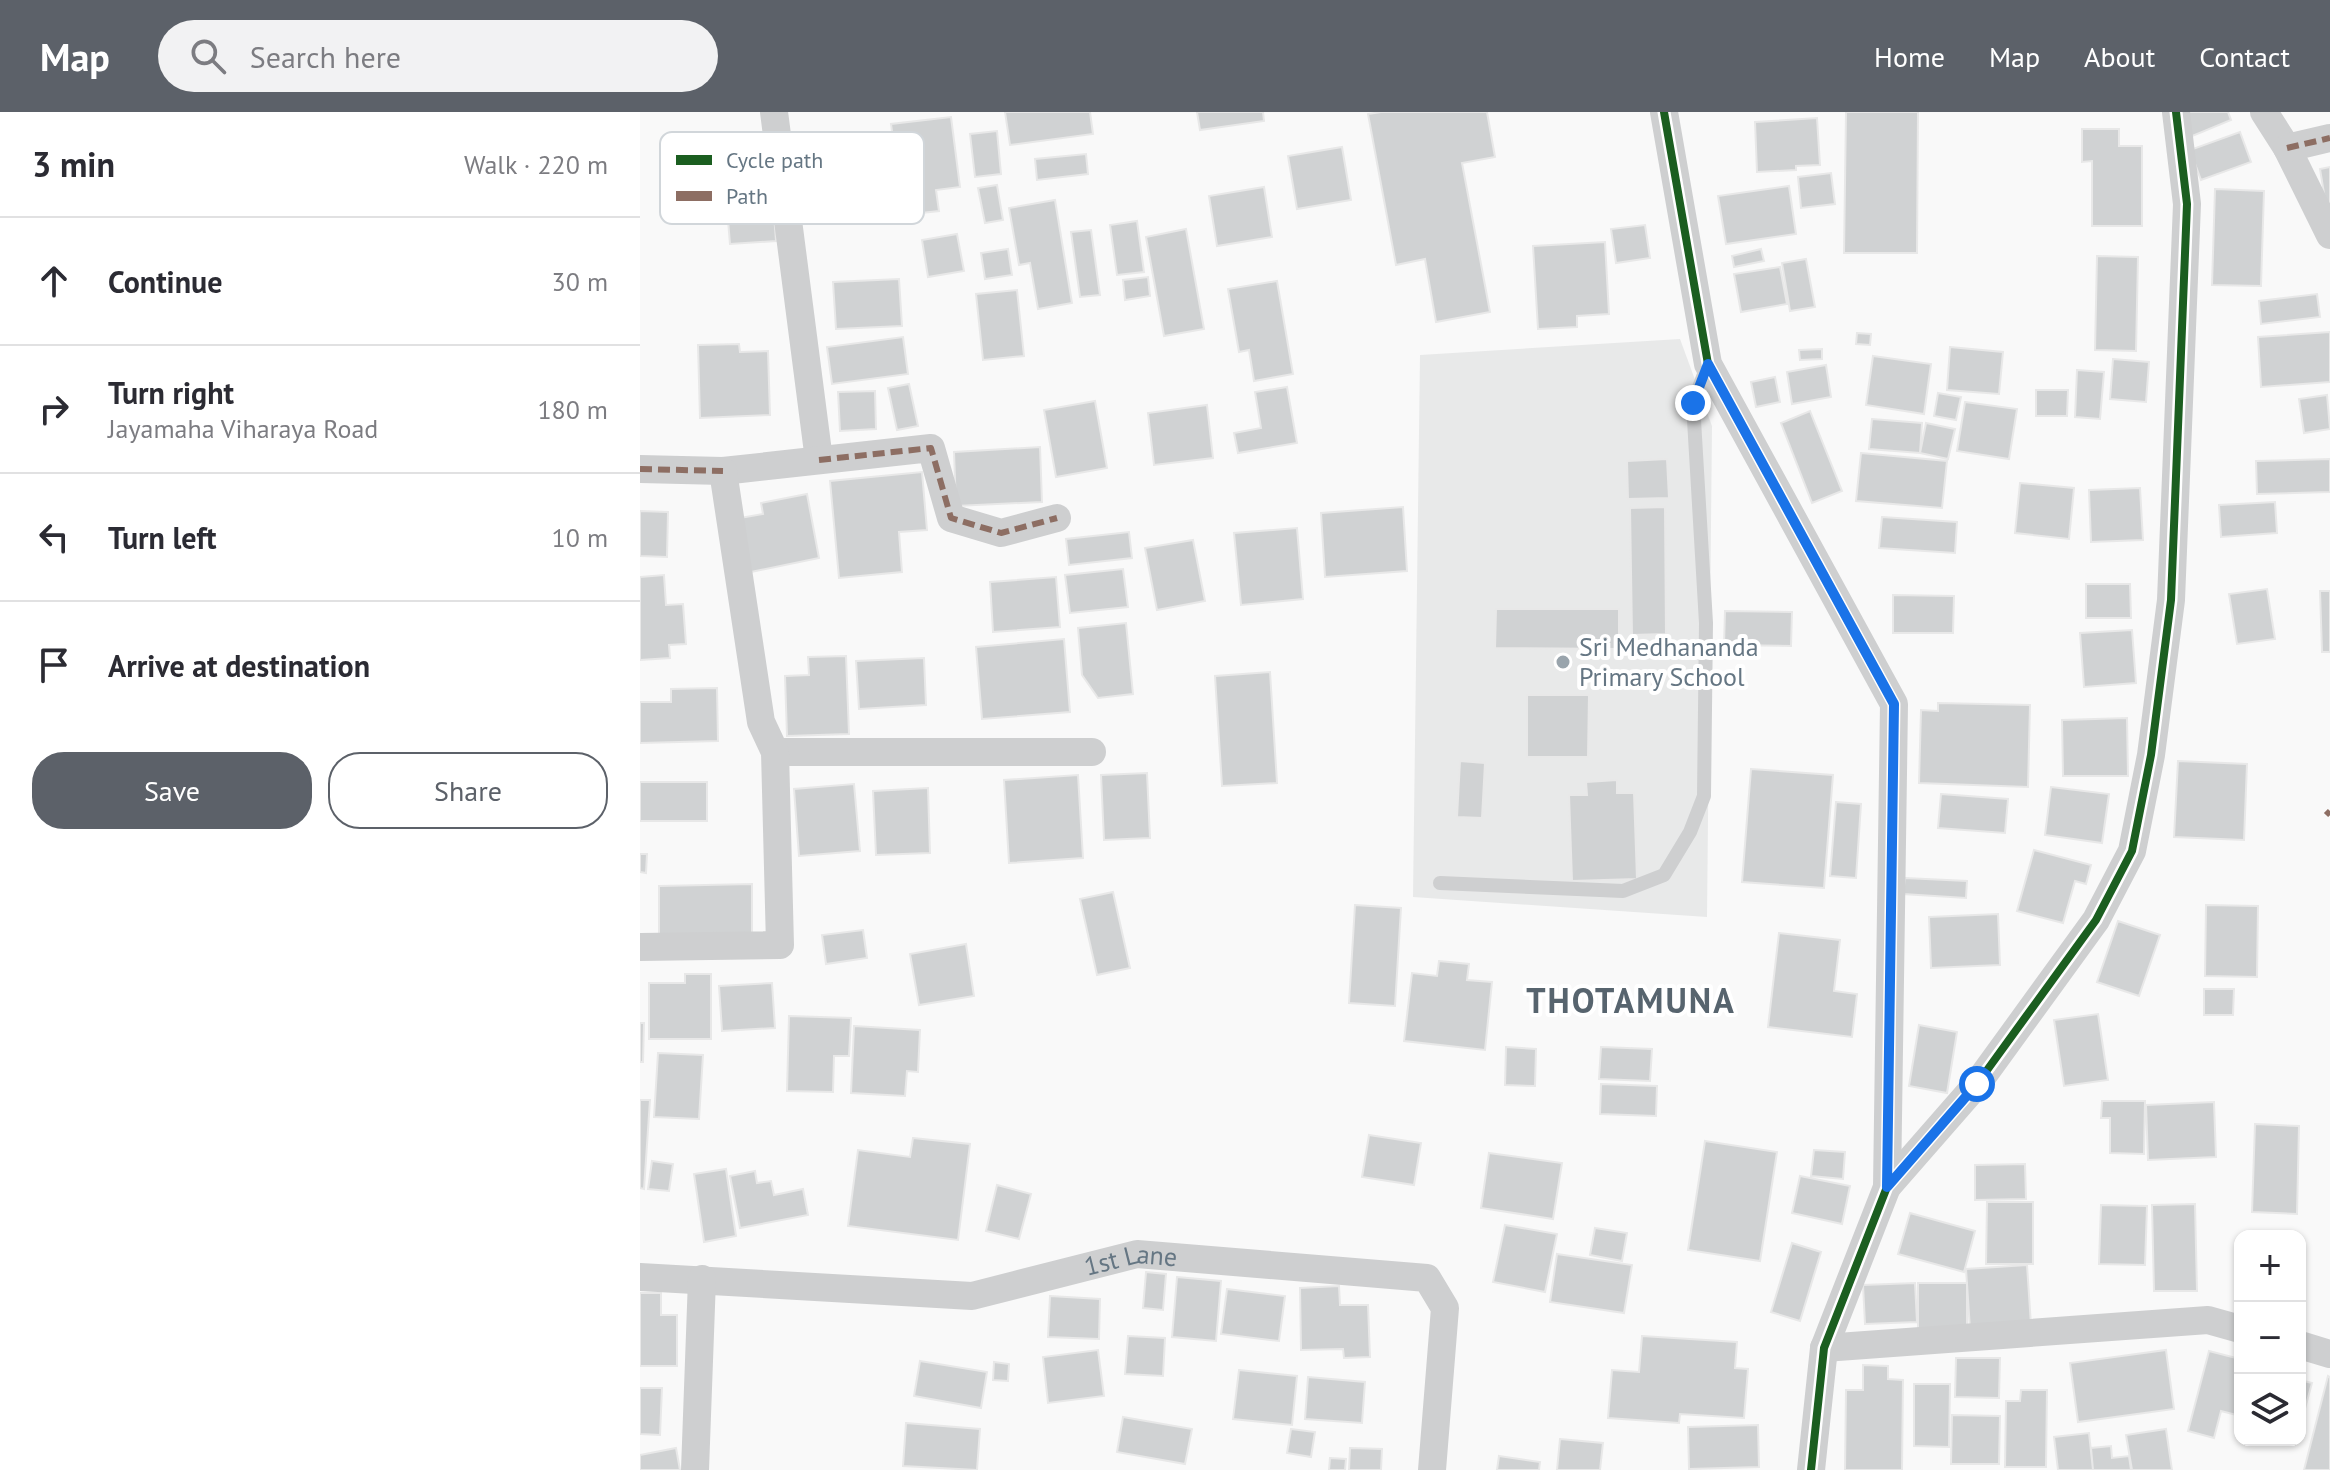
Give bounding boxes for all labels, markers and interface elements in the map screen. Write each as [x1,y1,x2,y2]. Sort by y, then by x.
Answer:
search box [158,20,718,92]
text: Map [40,32,110,81]
icon: search [186,34,230,78]
text: Search here [250,37,401,76]
text: Home [1874,38,1945,75]
text: Map [1989,38,2040,75]
text: About [2084,38,2155,75]
text: Contact [2199,38,2290,75]
legend [660,132,924,224]
text: 3 min [32,142,115,186]
text: Cycle path [726,146,823,174]
text: Walk · 220 m [464,148,608,181]
text: Path [726,182,768,210]
icon: ahead [32,259,76,303]
text: Continue [108,262,222,301]
text: 30 m [552,265,608,298]
text: Turn right [108,373,234,412]
route end [1675,385,1711,421]
icon: right [32,387,76,431]
text: 180 m [537,393,608,426]
text: Jayamaha Viharaya Road [108,412,378,445]
icon: left [32,515,76,559]
text: Turn left [108,518,216,557]
text: 10 m [552,521,608,554]
place label: Sri Medhananda Primary School [1579,630,1759,693]
icon: arrive [32,643,76,687]
text: Arrive at destination [108,646,370,685]
marker: Sri Medhananda Primary School [1554,653,1572,671]
button: Save [32,752,312,829]
button: Share [328,752,608,829]
district label: THOTAMUNA [1526,978,1736,1022]
route start [1959,1066,1995,1102]
map controls [2234,1230,2306,1446]
button: + [2234,1230,2306,1302]
street label: 1st Lane [1081,1237,1179,1283]
button: − [2234,1302,2306,1374]
button: layers [2234,1374,2306,1446]

